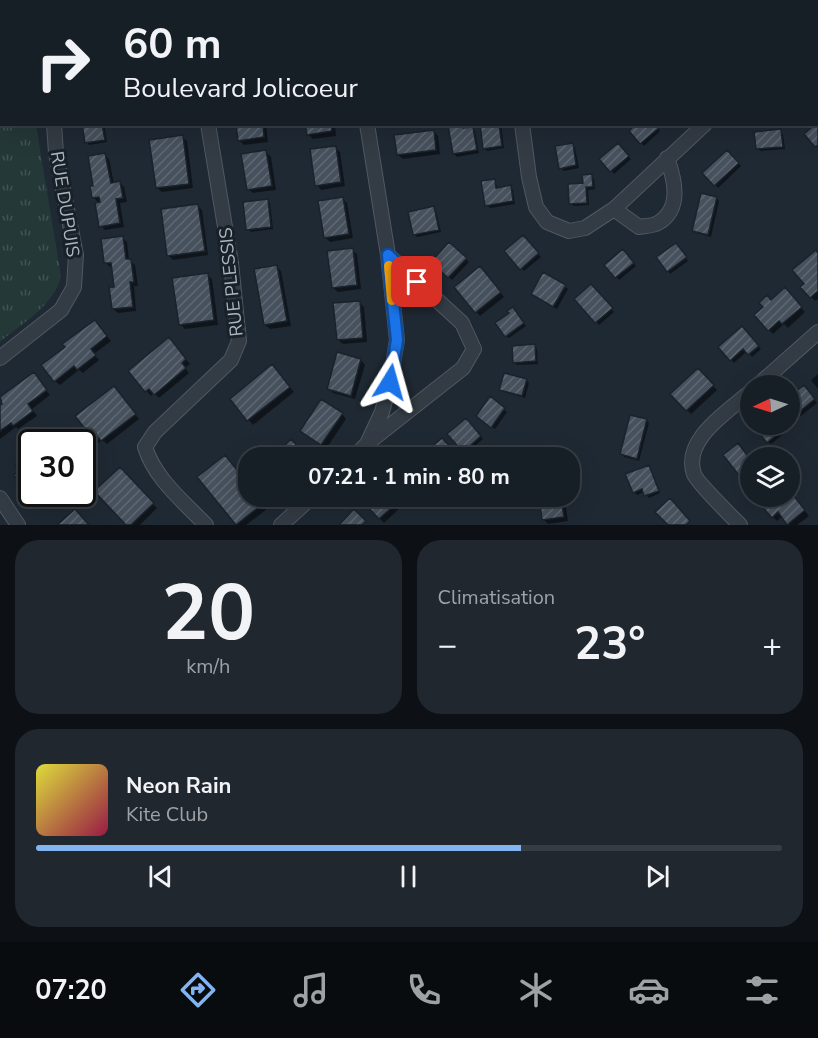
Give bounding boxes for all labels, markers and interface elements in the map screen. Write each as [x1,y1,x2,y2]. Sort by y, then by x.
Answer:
text: 60 m [123,16,222,73]
icon: right [24,24,102,102]
text: Boulevard Jolicoeur [123,70,358,107]
street label: RUE DUPUIS [45,149,85,259]
street label: RUE PLESSIS [213,226,249,338]
pin [391,256,442,307]
icon: arrive [400,265,433,298]
position arrow [358,350,422,414]
north arrow [740,375,800,435]
map controls [740,375,800,507]
speed limit sign: 30 [18,429,96,507]
button: layers [740,447,800,507]
text: 07:21 · 1 min · 80 m [308,462,510,492]
text: 20 [161,560,255,667]
text: Climatisation [438,584,555,611]
text: 23° [574,614,645,675]
text: − [438,623,457,668]
text: + [762,623,782,668]
text: km/h [186,653,230,680]
text: Neon Rain [126,771,231,801]
text: Kite Club [126,801,208,828]
icon: previous [144,860,177,893]
icon: pause [392,860,425,893]
icon: next [641,860,674,893]
icon: directions [177,969,219,1011]
icon: music [290,969,332,1011]
icon: phone [403,969,445,1011]
icon: climate [515,969,557,1011]
icon: car [628,969,670,1011]
icon: filters [741,969,783,1011]
text: 07:20 [35,972,107,1009]

